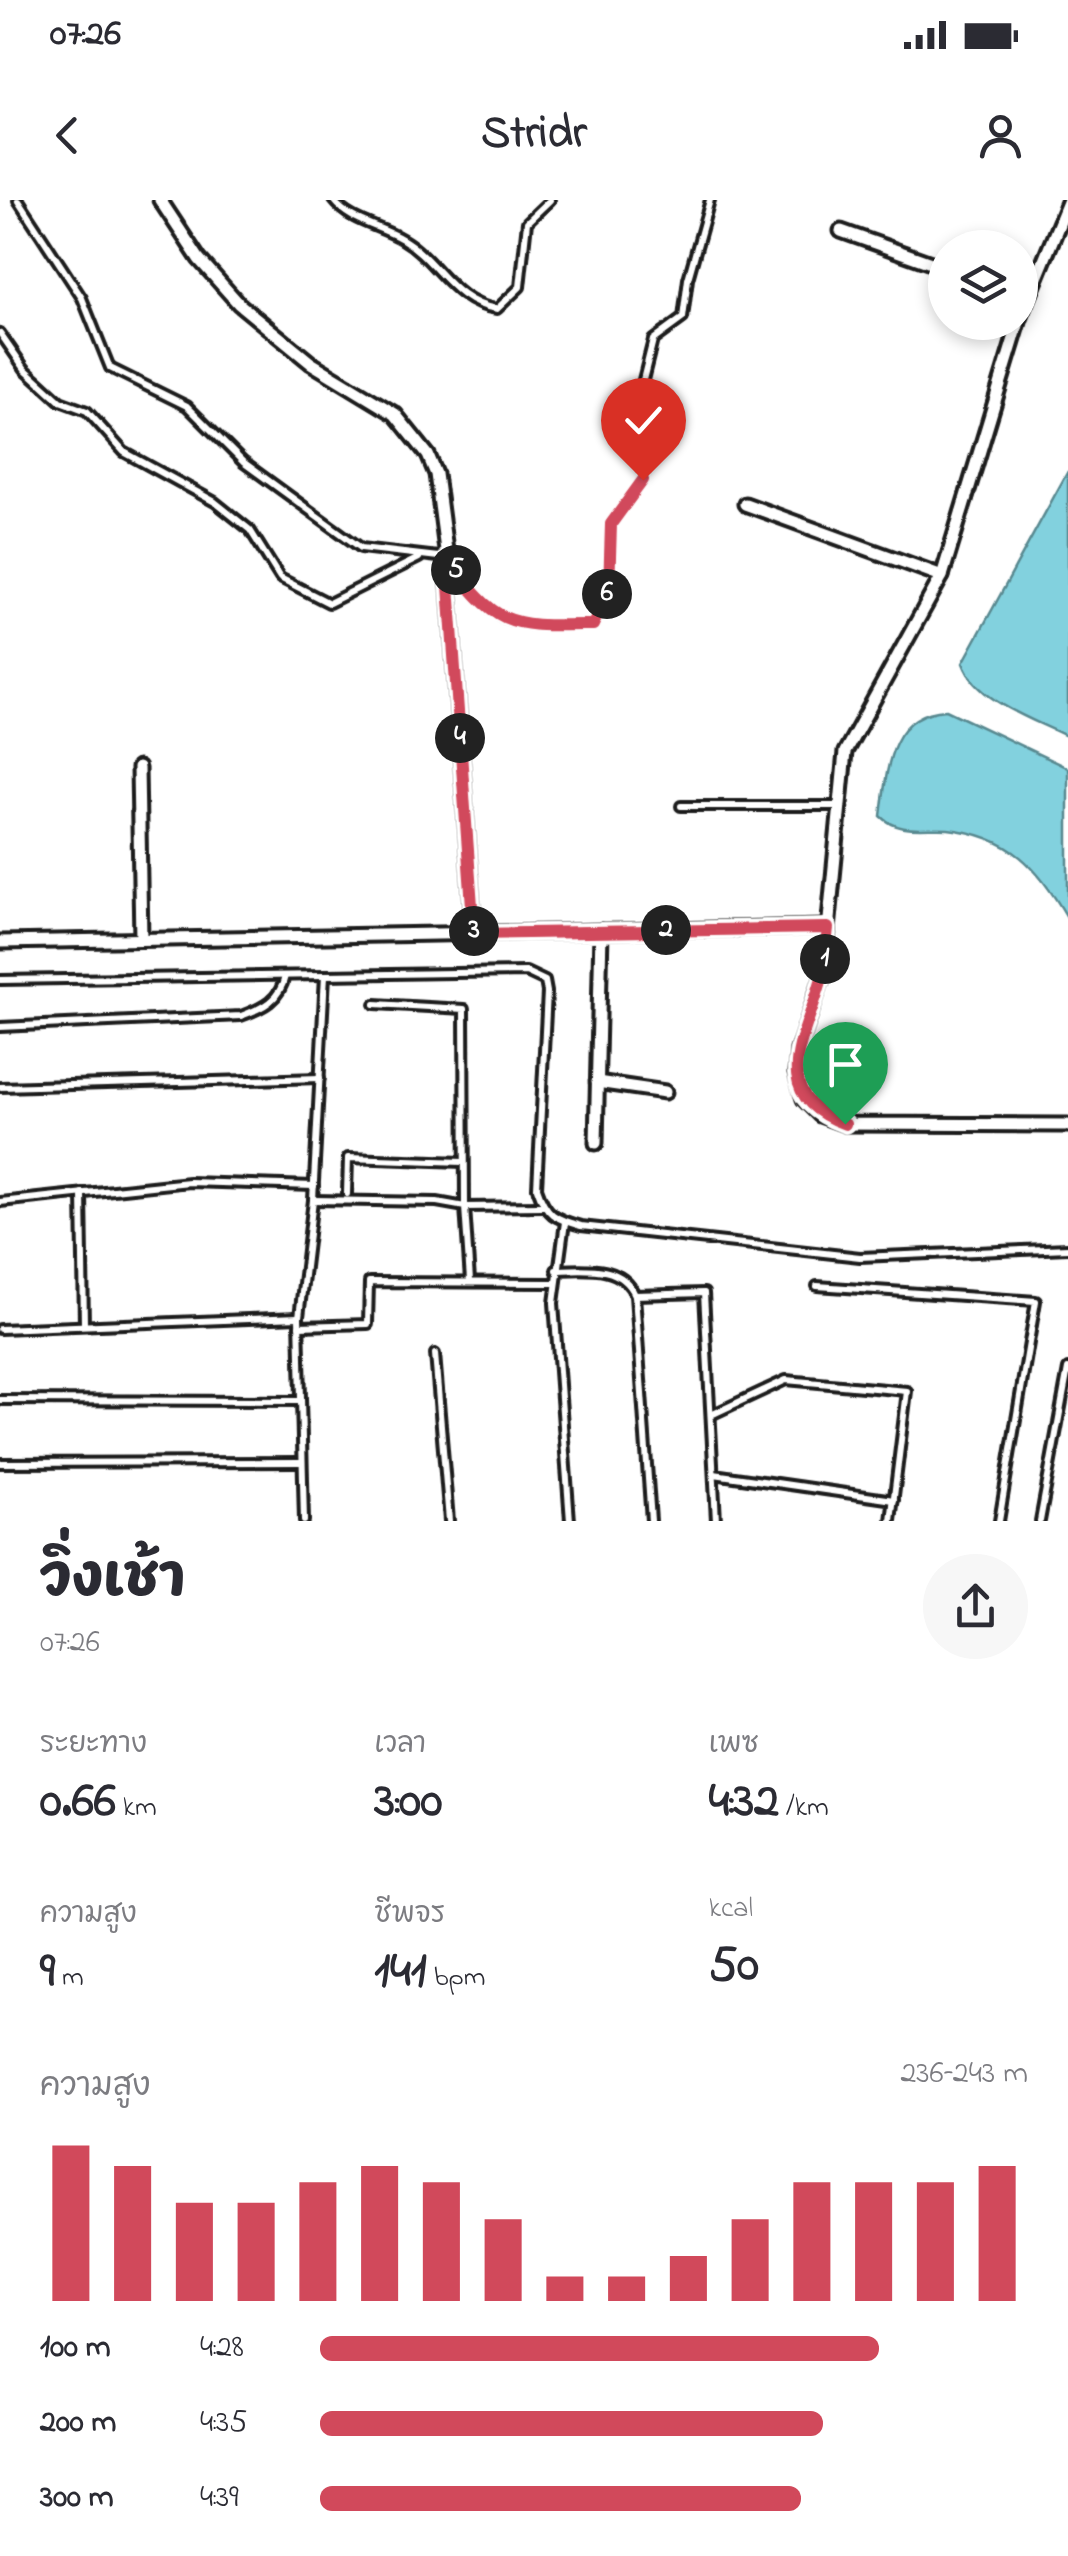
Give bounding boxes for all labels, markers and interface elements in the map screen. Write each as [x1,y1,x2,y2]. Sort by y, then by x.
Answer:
text: 07:26 [50,7,121,63]
text: Stridr [481,102,587,168]
icon: back [40,108,95,163]
icon: person [973,108,1028,163]
map controls [928,230,1038,340]
button: layers [928,230,1038,340]
pin [601,378,686,481]
icon: check [616,393,671,448]
pin: 5 [431,545,481,595]
text: 5 [448,549,464,590]
pin: 6 [582,569,632,619]
text: 6 [601,573,613,614]
pin: 4 [435,713,485,763]
text: 4 [454,717,466,758]
pin: 2 [641,905,691,955]
pin: 3 [449,906,499,956]
text: 2 [659,909,673,950]
text: 3 [468,910,480,951]
pin: 1 [800,934,850,984]
text: 1 [821,938,829,979]
pin [803,1022,888,1125]
icon: arrive [818,1037,873,1092]
text: วิ่งเช้า [40,1542,185,1622]
button: share [923,1554,1028,1659]
text: 07:26 [40,1620,100,1667]
text: ระยะทาง [40,1725,147,1766]
text: เวลา [374,1725,426,1766]
text: เพซ [709,1725,759,1766]
text: 0.66 [40,1766,116,1839]
text: 3:00 [374,1766,442,1839]
text: 4:32 [709,1766,779,1839]
text: km [116,1788,157,1829]
text: /km [779,1788,829,1829]
text: kcal [709,1889,753,1930]
text: ความสูง [40,1895,137,1936]
text: ชีพจร [374,1895,445,1936]
text: 50 [709,1930,759,2003]
text: 9 [40,1936,55,2009]
text: 141 [374,1936,427,2009]
text: m [55,1958,84,1999]
text: bpm [427,1958,485,1999]
text: 236–243 m [900,2051,1028,2098]
text: ความสูง [40,2064,151,2111]
text: 100 m [40,2325,111,2372]
text: 4:28 [200,2325,244,2372]
text: 200 m [40,2400,116,2447]
text: 4:35 [200,2400,247,2447]
text: 300 m [40,2475,114,2522]
text: 4:39 [200,2475,239,2522]

